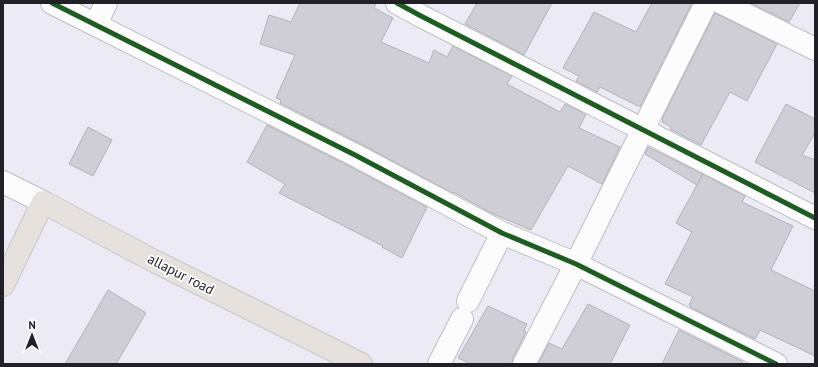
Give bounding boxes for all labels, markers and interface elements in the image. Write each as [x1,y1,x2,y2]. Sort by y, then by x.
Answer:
street label: allapur road [145,250,217,298]
north arrow [12,315,52,355]
text: N [28,318,36,332]

